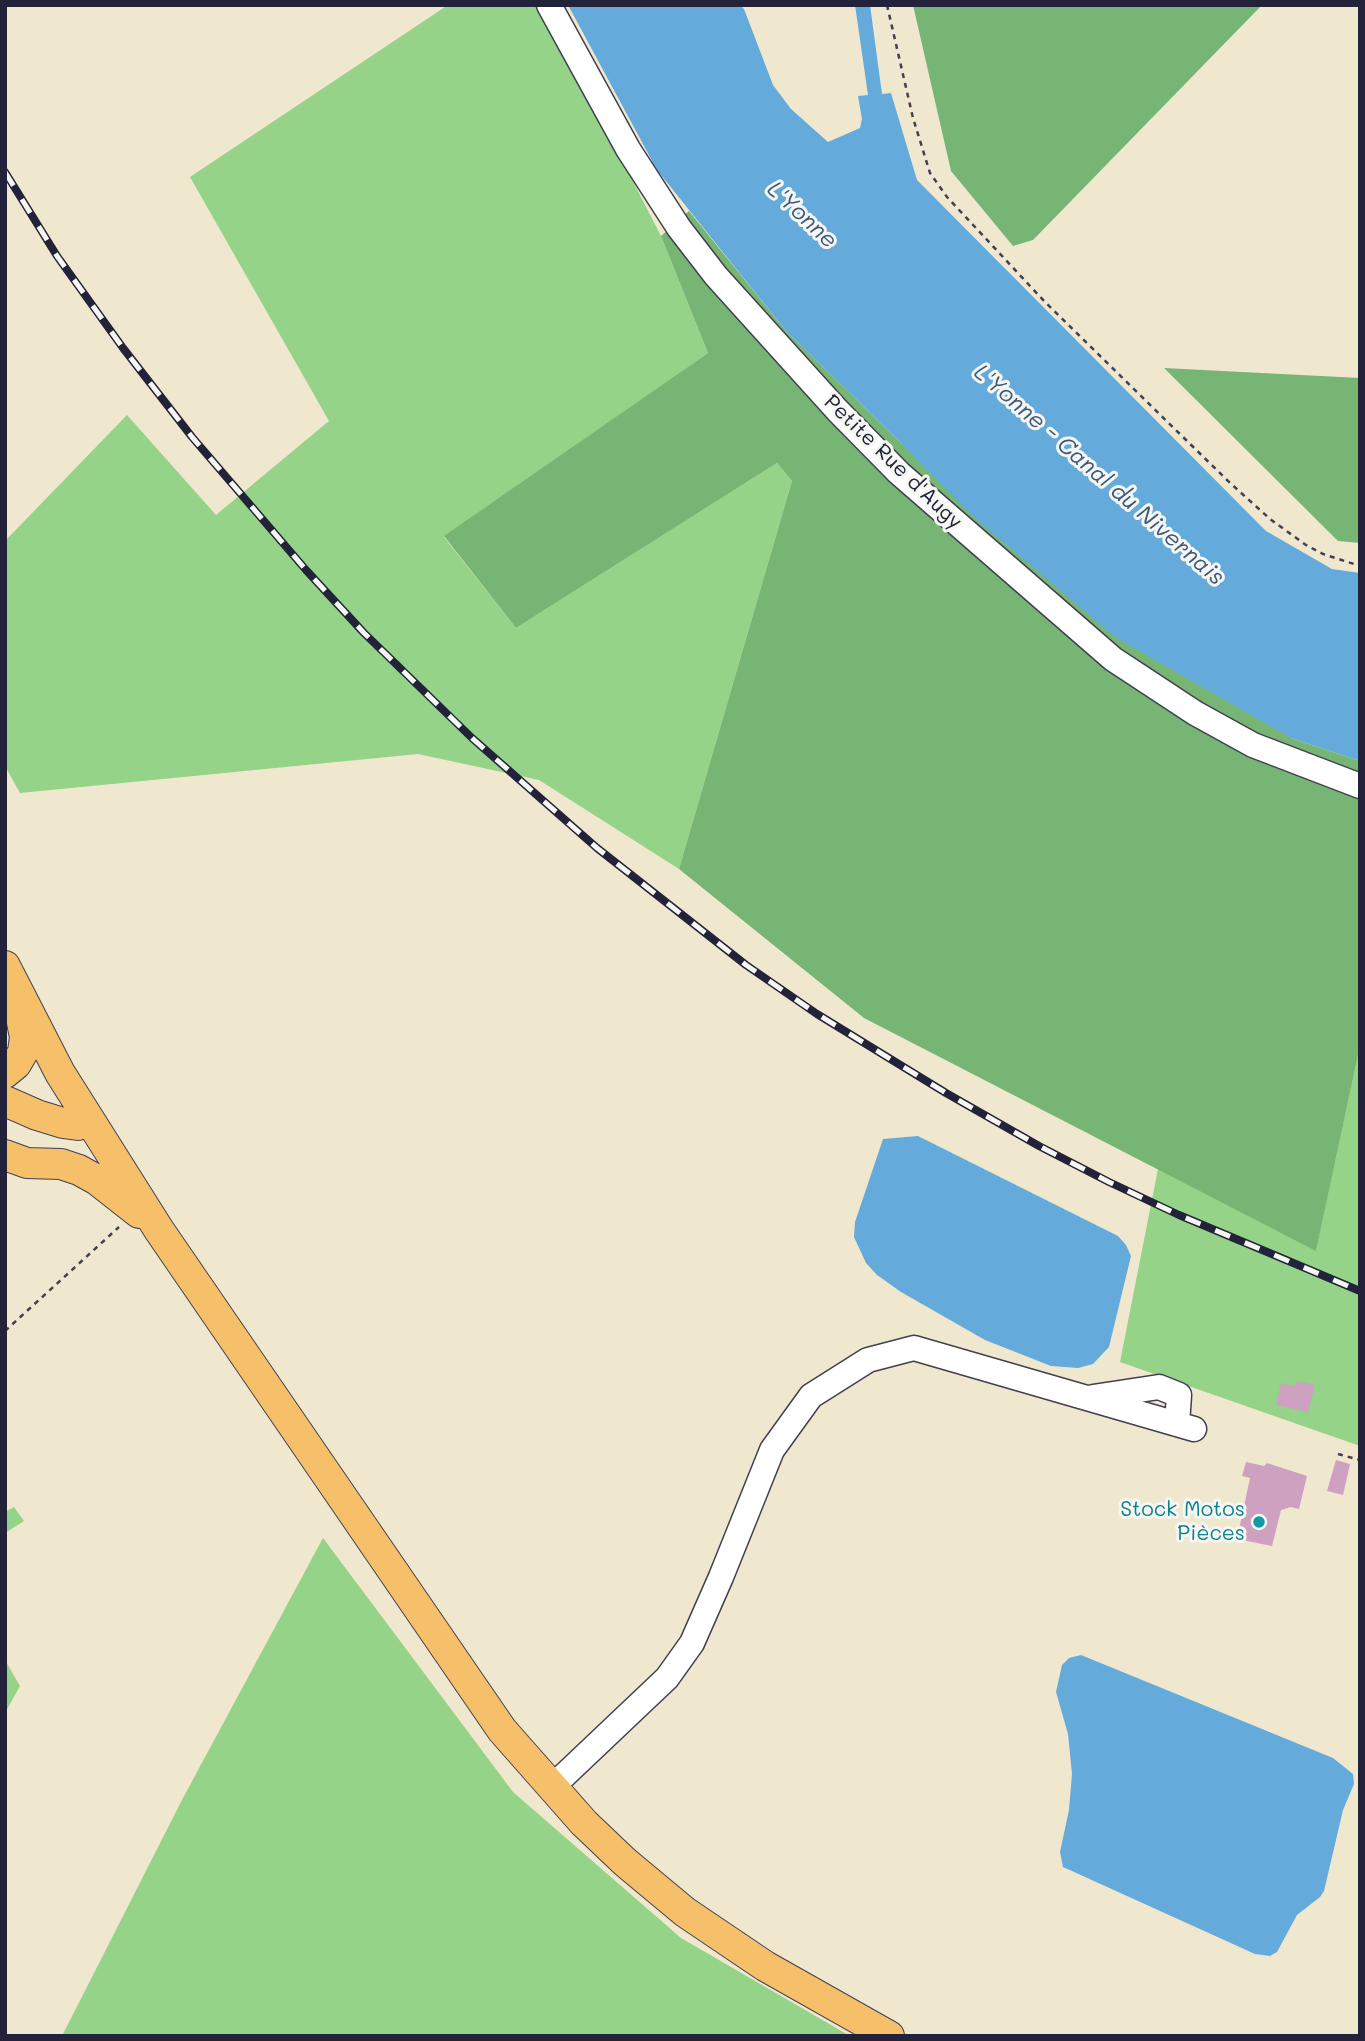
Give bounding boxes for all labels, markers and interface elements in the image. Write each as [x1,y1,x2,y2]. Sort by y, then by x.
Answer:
water label: L'Yonne [761,176,843,254]
water label: L'Yonne - Canal du Nivernais [968,359,1230,591]
street label: Petite Rue d'Augy [819,390,967,534]
place label: Stock Motos Pièces [1120,1497,1245,1547]
marker: Stock Motos Pièces [1251,1514,1267,1530]

